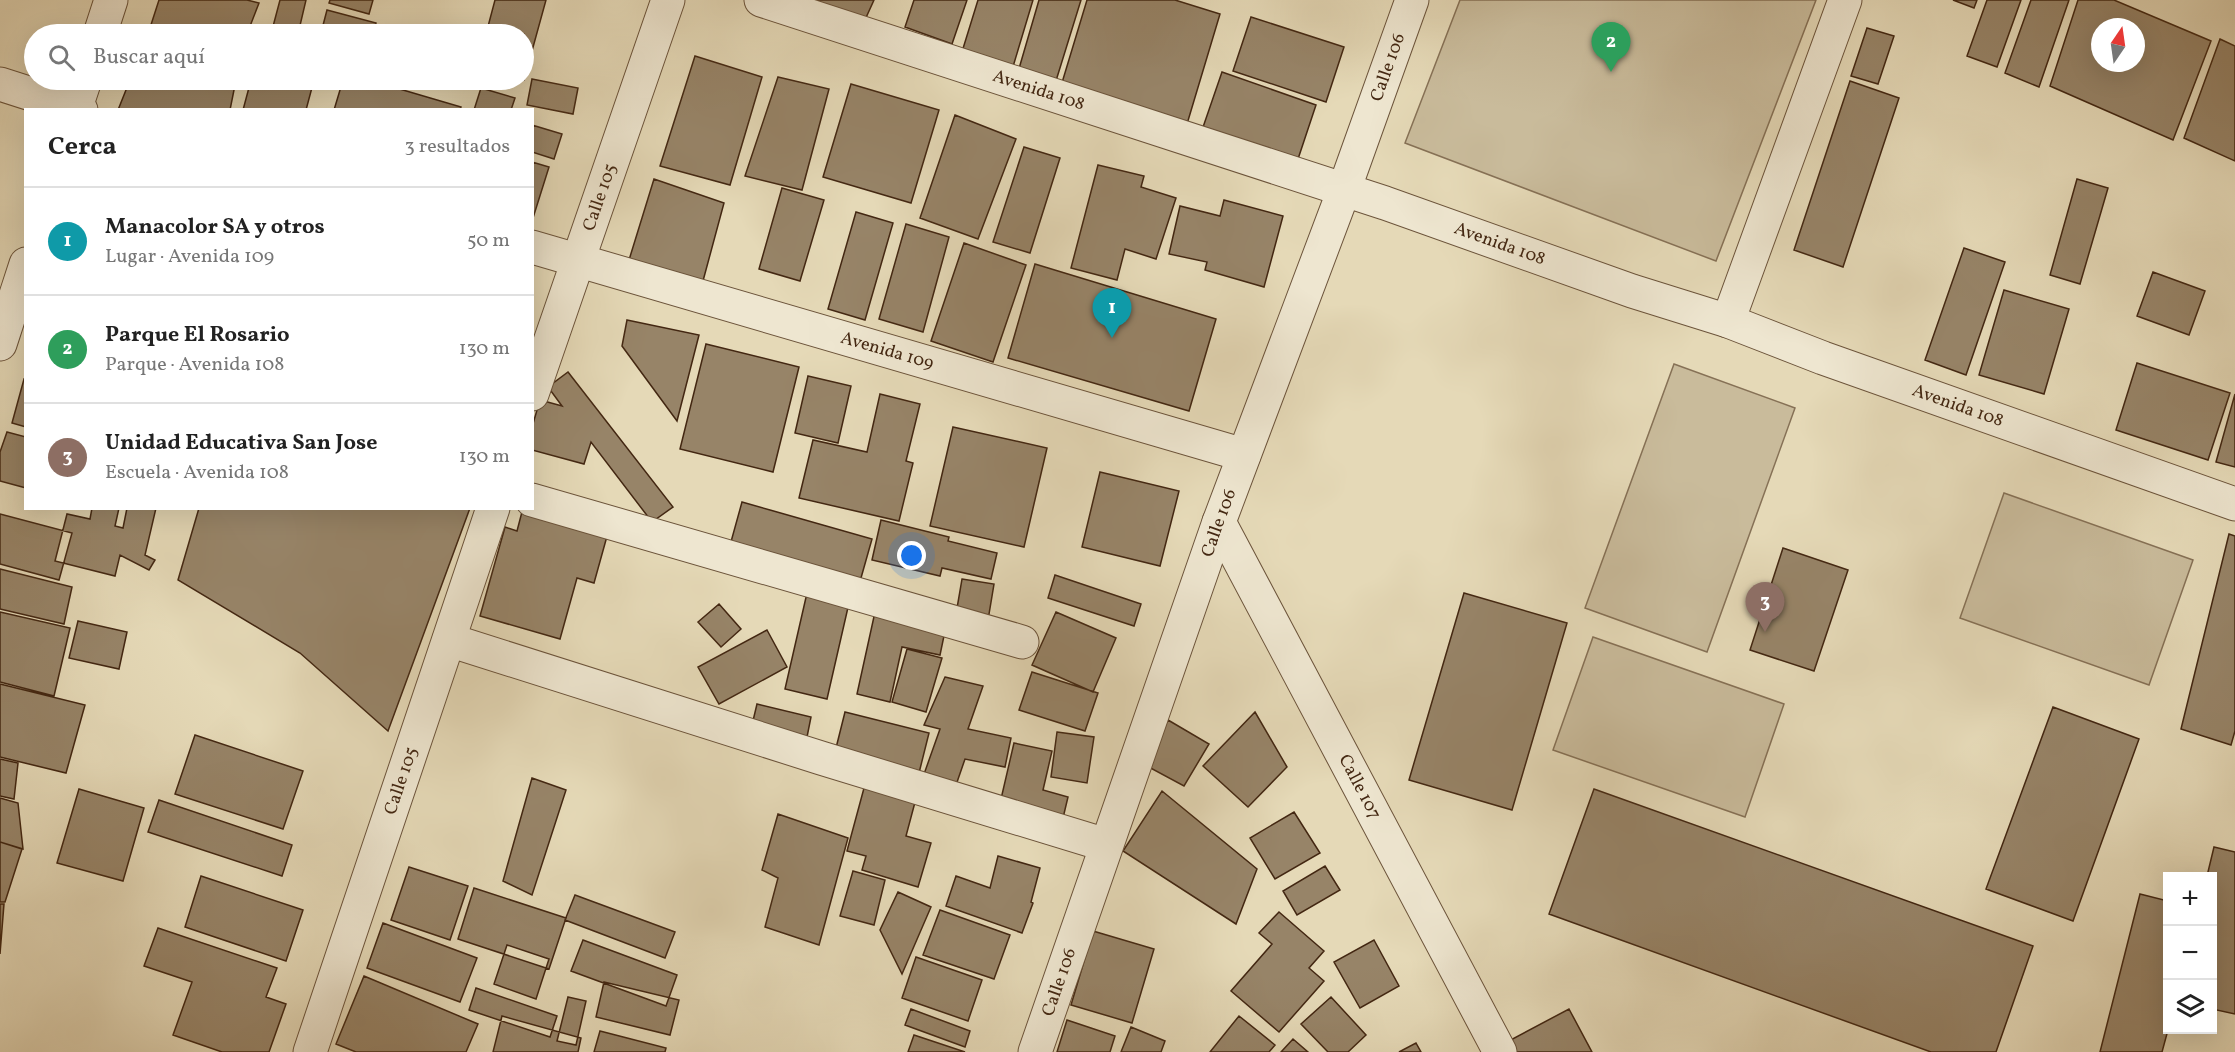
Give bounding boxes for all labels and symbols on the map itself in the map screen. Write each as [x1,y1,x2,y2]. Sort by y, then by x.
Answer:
north arrow [2091,18,2145,72]
pin: 2 [1592,22,1630,72]
street label: Calle 106 [1364,30,1412,105]
street label: Avenida 108 [989,64,1088,117]
street label: Calle 105 [577,160,623,235]
street label: Avenida 108 [1451,216,1549,272]
pin: 1 [1092,288,1132,338]
street label: Avenida 109 [838,325,937,376]
street label: Avenida 108 [1909,378,2007,433]
street label: Calle 106 [1195,485,1243,561]
your location [897,541,926,570]
pin: 3 [1746,582,1784,632]
street label: Calle 105 [378,744,424,818]
street label: Calle 107 [1332,750,1387,824]
street label: Calle 106 [1036,945,1083,1020]

